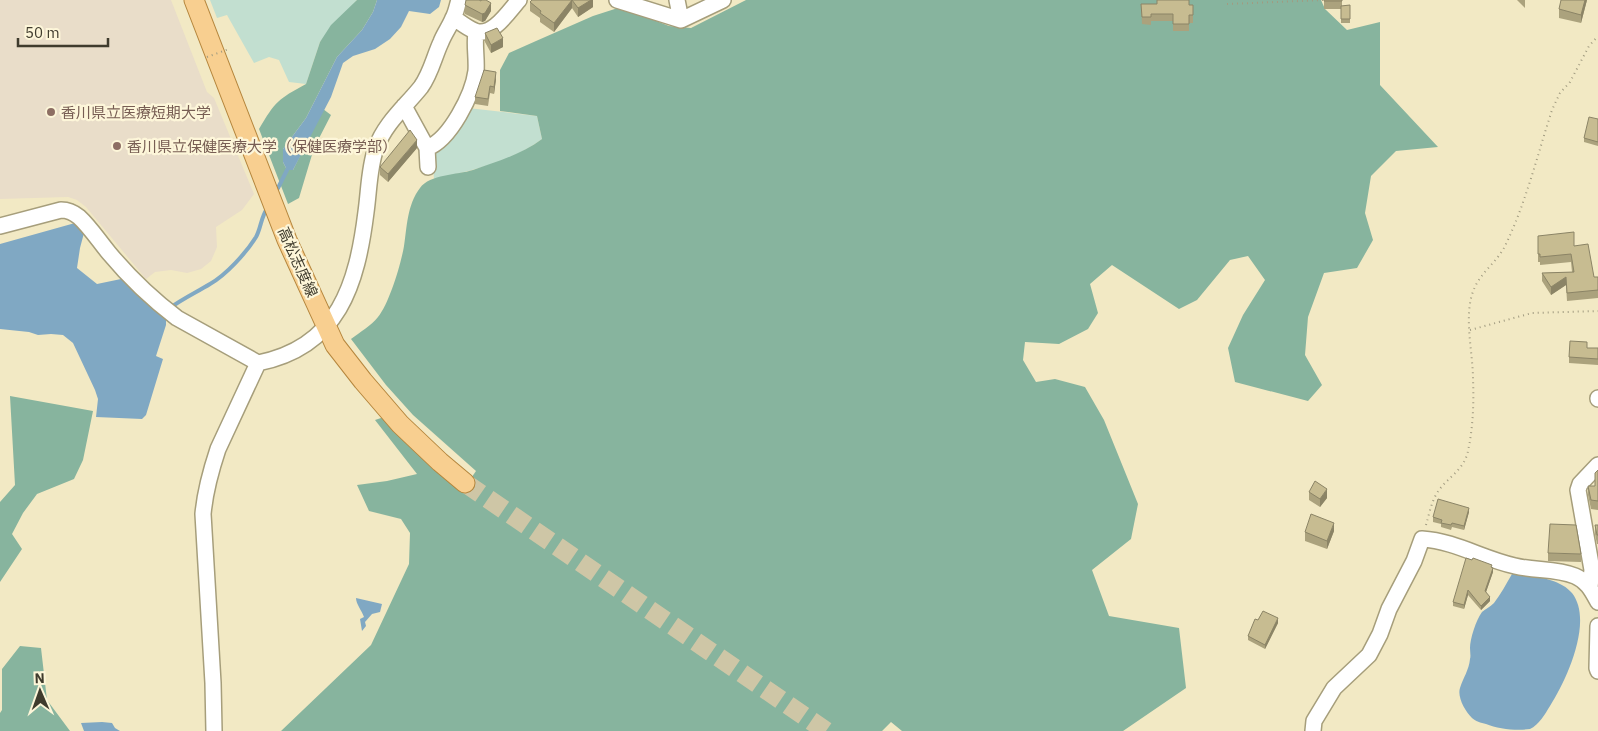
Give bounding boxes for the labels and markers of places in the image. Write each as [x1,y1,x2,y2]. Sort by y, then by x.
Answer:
place label: 香川県立医療短期大学 [61,103,211,122]
marker: 香川県立医療短期大学 [45,106,57,118]
place label: 香川県立保健医療大学（保健医療学部） [127,137,397,156]
marker: 香川県立保健医療大学（保健医療学部） [111,140,123,152]

